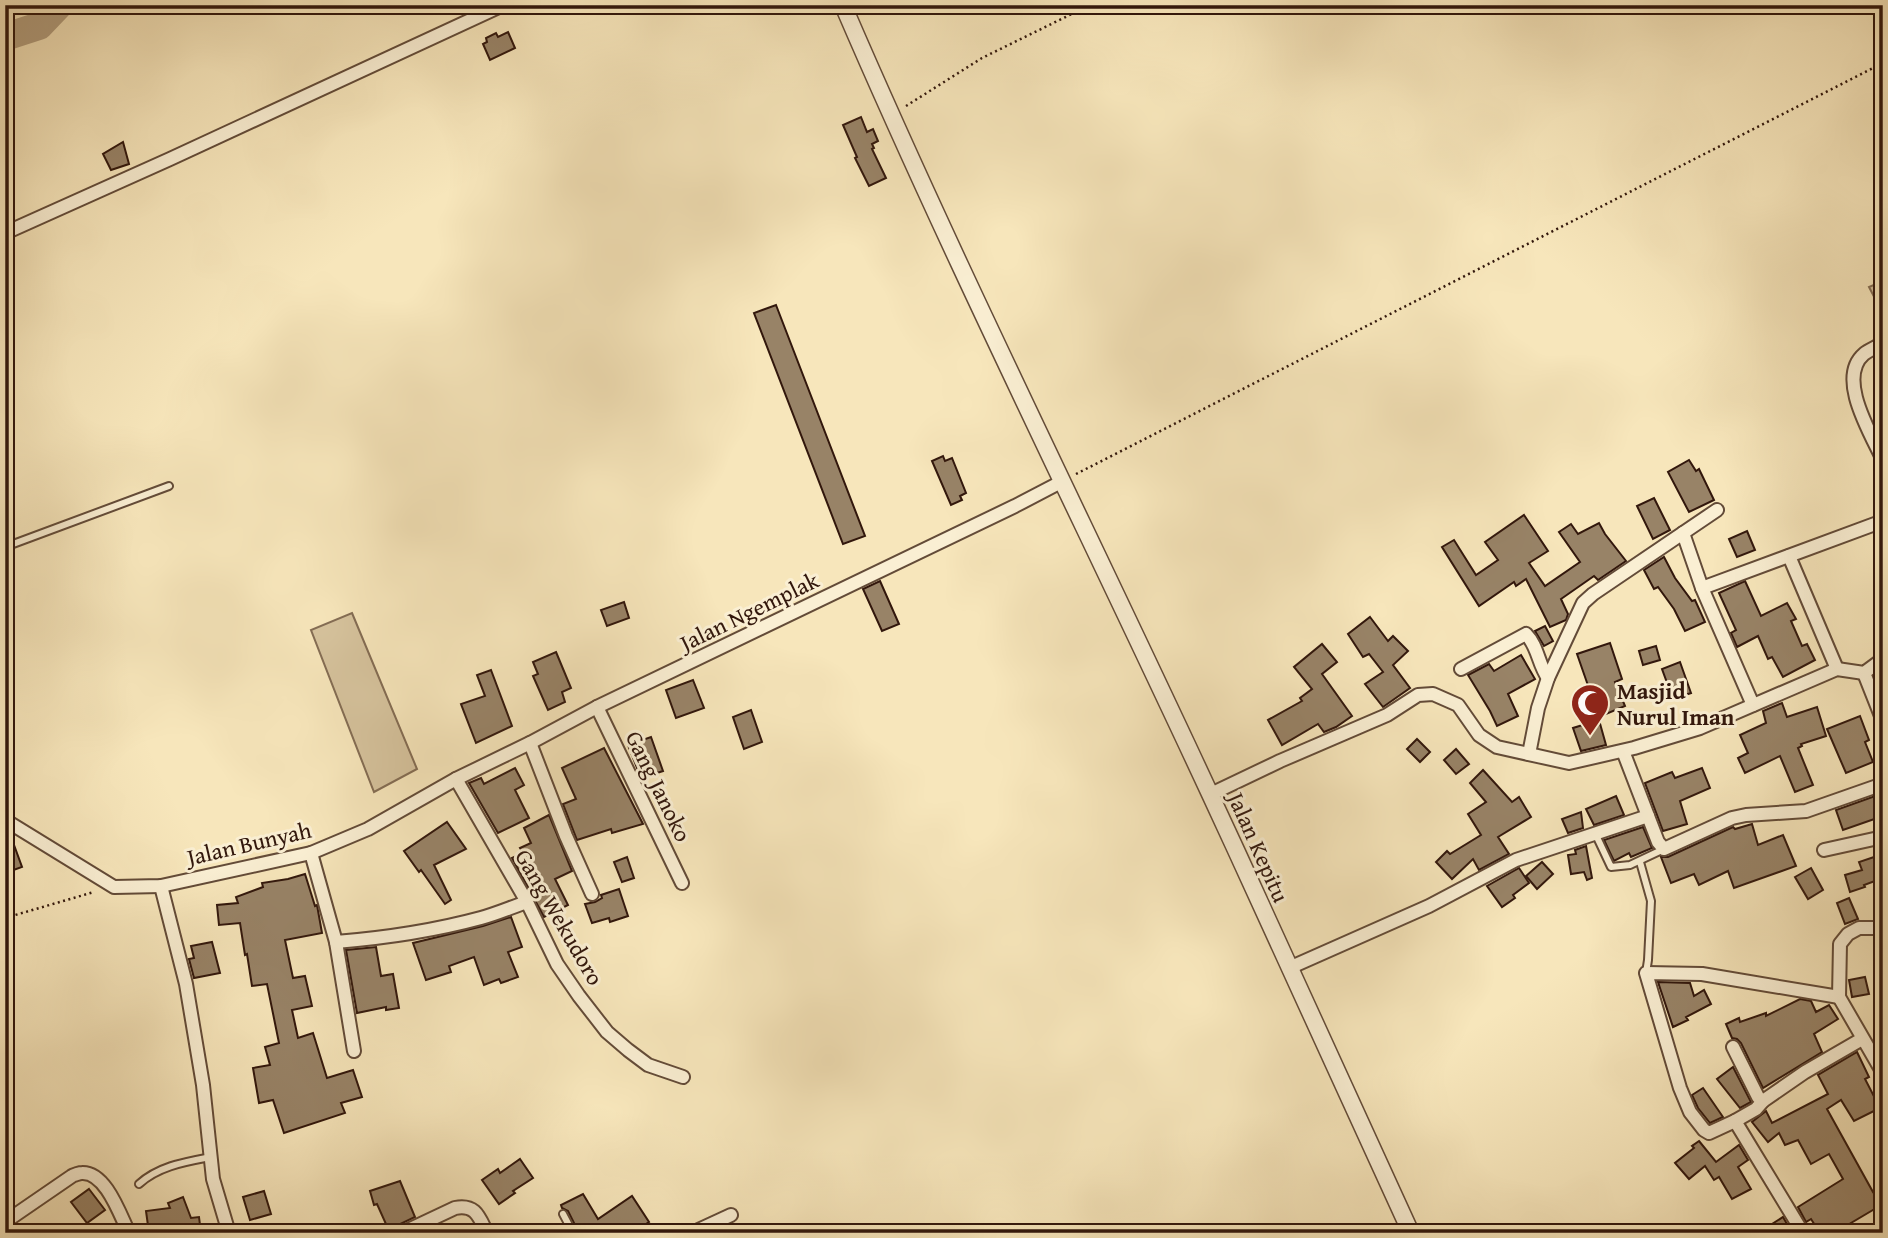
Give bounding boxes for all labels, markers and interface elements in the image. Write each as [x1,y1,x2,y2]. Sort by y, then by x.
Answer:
street label: Jalan Ngemplak [671,563,824,660]
place label: Masjid Nurul Iman [1617,674,1735,733]
mosque icon: Masjid Nurul Iman [1569,682,1611,737]
street label: Gang Janoko [618,725,700,847]
street label: Jalan Kepitu [1219,784,1298,908]
street label: Jalan Bunyah [181,813,315,874]
street label: Gang Wekudoro [508,843,612,991]

